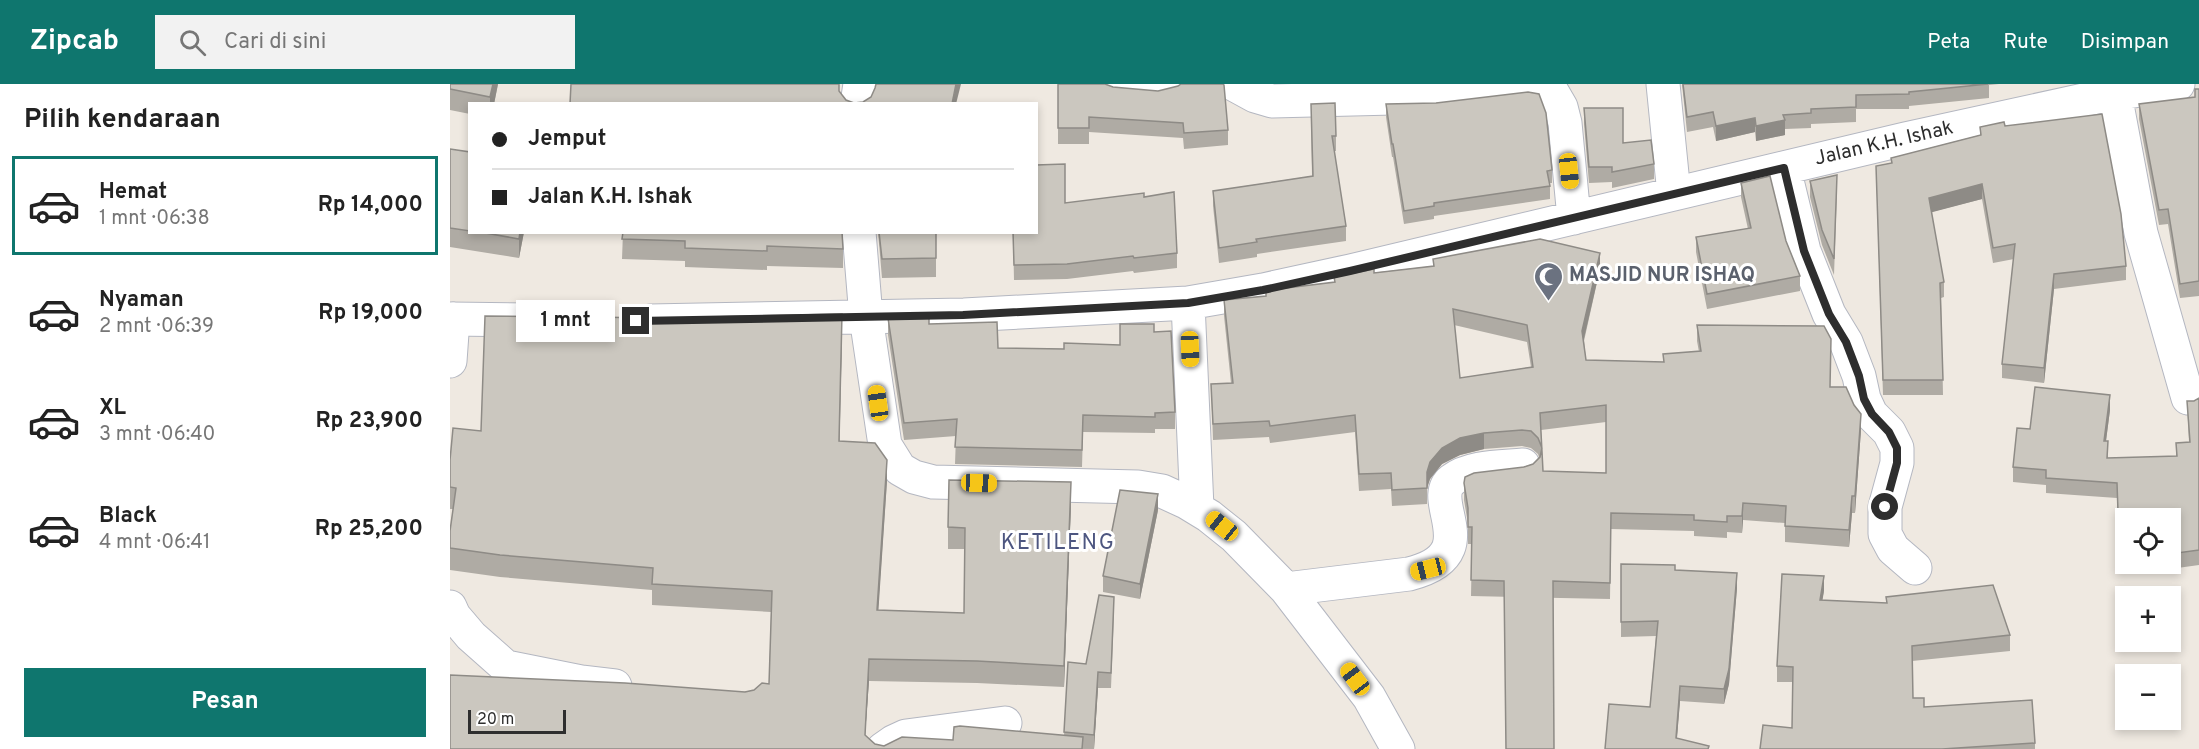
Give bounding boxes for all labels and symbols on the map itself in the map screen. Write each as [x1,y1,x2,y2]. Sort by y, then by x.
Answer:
street label: Jalan K.H. Ishak [1812,115,1956,173]
car [1558,152,1580,190]
mosque icon: MASJID NUR ISHAQ [1532,260,1564,302]
place label: MASJID NUR ISHAQ [1569,263,1755,289]
callout: 1 mnt [516,300,615,342]
route end [622,307,649,334]
car [1180,331,1200,367]
car [867,384,889,422]
car [961,473,997,493]
route start [1871,493,1898,520]
car [1202,508,1242,544]
district label: KETILENG [1001,530,1115,557]
car [1408,556,1448,582]
car [1337,659,1373,699]
scale bar [468,707,566,734]

